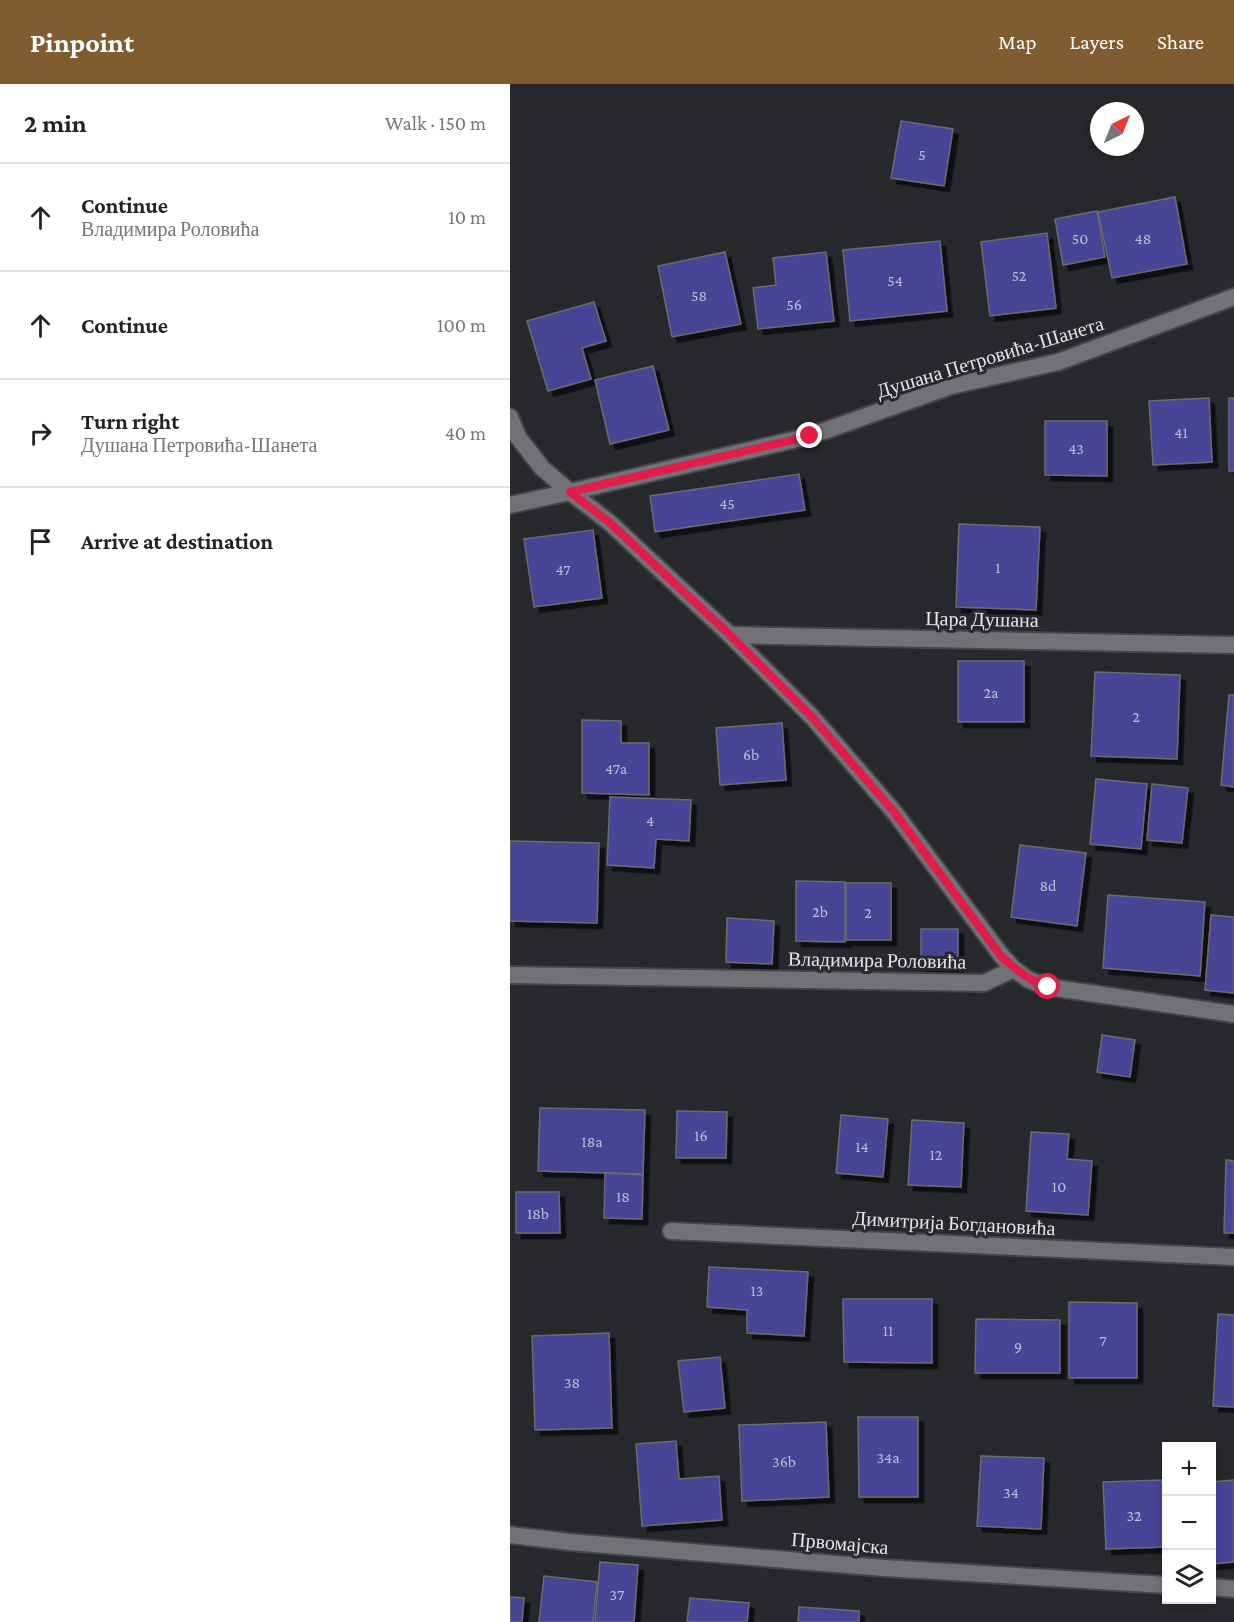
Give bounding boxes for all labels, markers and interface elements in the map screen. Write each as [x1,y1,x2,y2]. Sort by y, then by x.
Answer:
text: Pinpoint [30,27,134,58]
text: Map [998,30,1037,54]
text: Layers [1070,30,1124,54]
text: Share [1157,30,1204,54]
north arrow [1090,102,1144,156]
text: 2 min [24,109,87,138]
text: Walk · 150 m [385,112,486,134]
house number: 5 [918,146,926,163]
text: Continue [81,193,168,218]
icon: ahead [24,201,57,234]
text: 10 m [448,206,486,228]
text: Владимира Роловића [81,218,259,240]
house number: 50 [1072,230,1088,247]
house number: 48 [1135,230,1151,247]
house number: 52 [1012,267,1027,284]
house number: 54 [887,272,903,289]
house number: 58 [691,287,707,304]
house number: 56 [786,296,802,313]
icon: ahead [24,309,57,342]
street label: Душана Петровића-Шанета [874,312,1107,403]
text: Continue [81,313,168,338]
text: 100 m [437,314,486,336]
text: Turn right [81,409,179,434]
icon: right [24,417,57,450]
text: 40 m [445,422,486,444]
route end [796,422,822,448]
house number: 41 [1174,424,1188,441]
text: Душана Петровића-Шанета [81,434,317,456]
house number: 43 [1068,440,1084,457]
house number: 45 [719,495,735,512]
icon: arrive [24,525,57,558]
text: Arrive at destination [81,529,273,554]
house number: 1 [995,559,1001,576]
house number: 47 [555,561,571,578]
street label: Цара Душана [925,607,1039,632]
house number: 2a [983,684,999,701]
house number: 2 [1132,708,1140,725]
house number: 6b [743,746,759,763]
house number: 47a [605,760,628,777]
house number: 4 [646,812,654,829]
house number: 8d [1039,877,1057,894]
house number: 2b [812,903,828,920]
house number: 2 [864,904,872,921]
street label: Владимира Роловића [788,947,967,974]
route start [1034,973,1060,999]
house number: 16 [694,1127,708,1144]
house number: 18a [581,1133,603,1150]
house number: 14 [855,1138,869,1155]
house number: 12 [930,1146,943,1163]
house number: 10 [1052,1178,1066,1195]
house number: 18 [616,1188,630,1205]
house number: 18b [527,1205,549,1222]
street label: Димитрија Богдановића [852,1207,1056,1240]
house number: 13 [751,1282,763,1299]
house number: 11 [883,1322,893,1339]
house number: 7 [1099,1332,1107,1349]
house number: 9 [1014,1338,1022,1355]
house number: 38 [564,1374,580,1391]
map controls [1162,1442,1216,1604]
button: + [1162,1442,1216,1496]
house number: 34a [876,1449,900,1466]
house number: 36b [772,1453,796,1470]
house number: 34 [1003,1484,1019,1501]
button: − [1162,1496,1216,1550]
house number: 32 [1126,1507,1142,1524]
street label: Првомајска [790,1528,890,1559]
button: layers [1162,1550,1216,1604]
house number: 37 [610,1586,625,1603]

